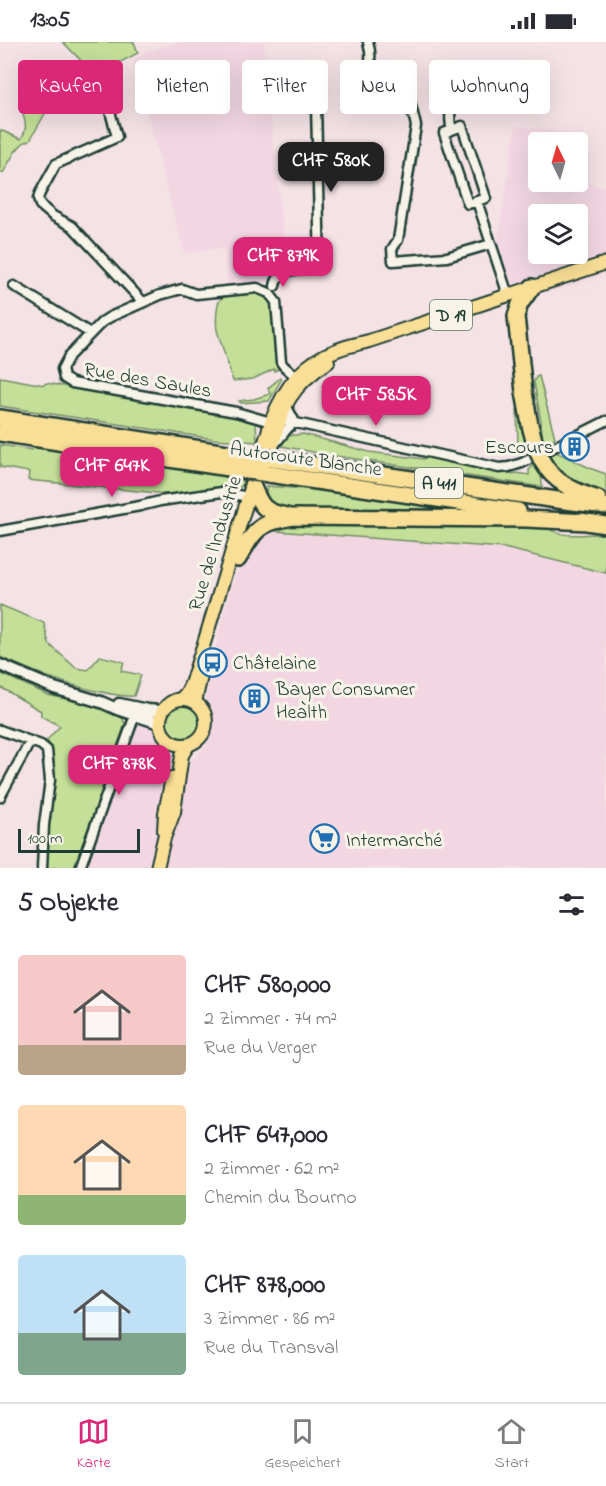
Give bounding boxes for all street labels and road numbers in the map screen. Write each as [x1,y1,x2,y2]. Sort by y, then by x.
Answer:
road number: D 19 [430,300,472,330]
street label: Rue des Saules [81,356,214,407]
street label: Autoroute Blanche [228,435,384,485]
road number: A 411 [415,468,463,498]
street label: Rue de l'Industrie [182,473,251,615]

